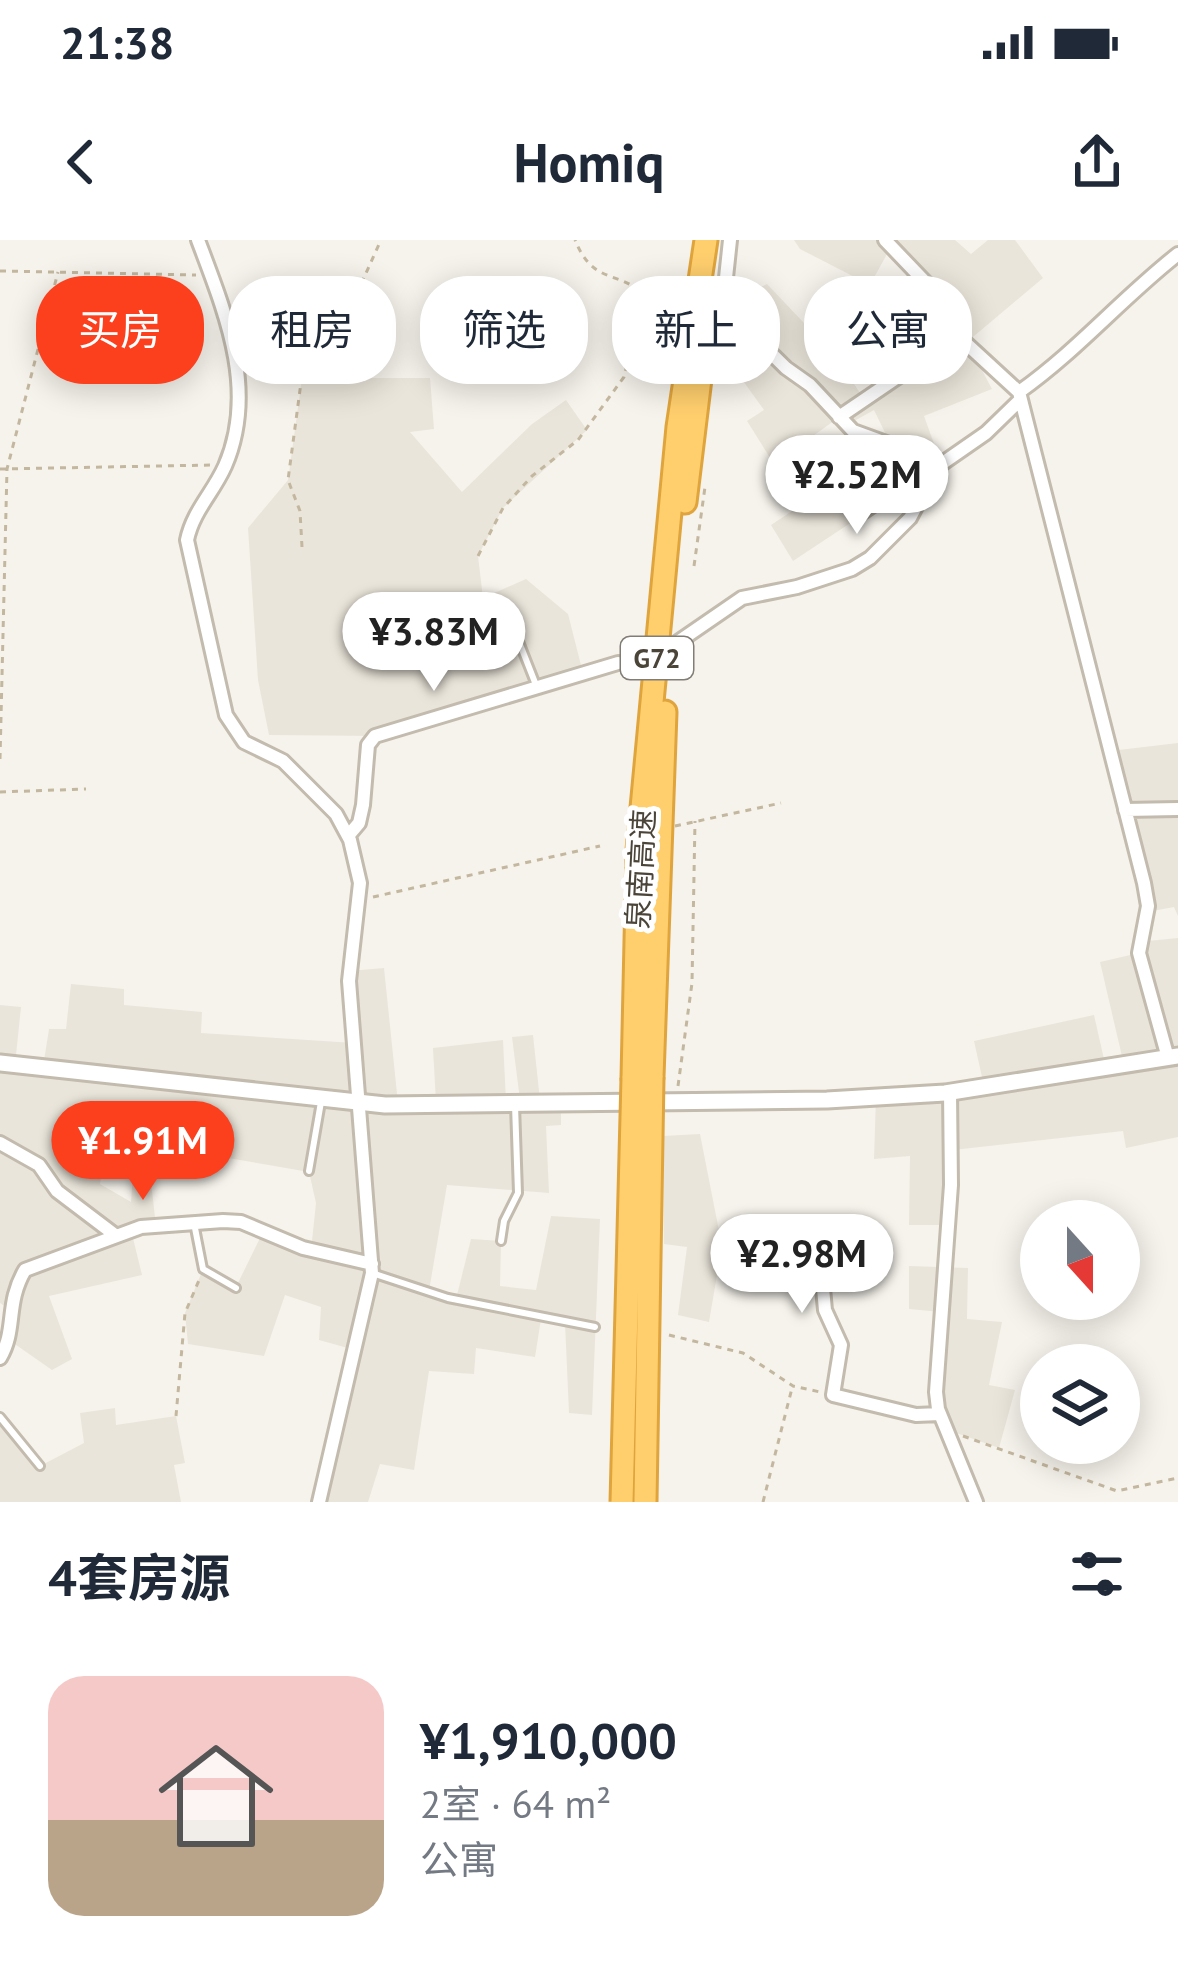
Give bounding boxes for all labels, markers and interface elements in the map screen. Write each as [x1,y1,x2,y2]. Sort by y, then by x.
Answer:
text: 21:38 [60,13,174,71]
text: Homiq [513,127,665,197]
icon: back [48,129,114,195]
icon: share [1064,129,1130,195]
chip: 买房 [36,276,204,384]
chip: 租房 [228,276,396,384]
chip: 筛选 [420,276,588,384]
chip: 新上 [612,276,780,384]
chip: 公寓 [804,276,972,384]
pin: ¥2.52M [759,435,955,537]
text: ¥2.52M [792,448,922,499]
pin: ¥3.83M [336,592,532,694]
text: ¥3.83M [369,605,499,656]
road number: G72 [621,637,693,679]
street label: 泉南高速 [617,808,663,930]
pin: ¥1.91M [45,1101,241,1203]
text: ¥1.91M [78,1114,208,1165]
north arrow [1020,1200,1140,1320]
map controls [1020,1200,1140,1464]
pin: ¥2.98M [704,1214,900,1316]
text: ¥2.98M [737,1227,867,1278]
button: layers [1020,1344,1140,1464]
icon: filters [1064,1541,1130,1607]
text: 4套房源 [48,1544,230,1610]
text: ¥1,910,000 [420,1707,677,1773]
icon: home [144,1724,288,1868]
text: 2室 · 64 m² [420,1778,611,1829]
text: 公寓 [420,1834,498,1885]

